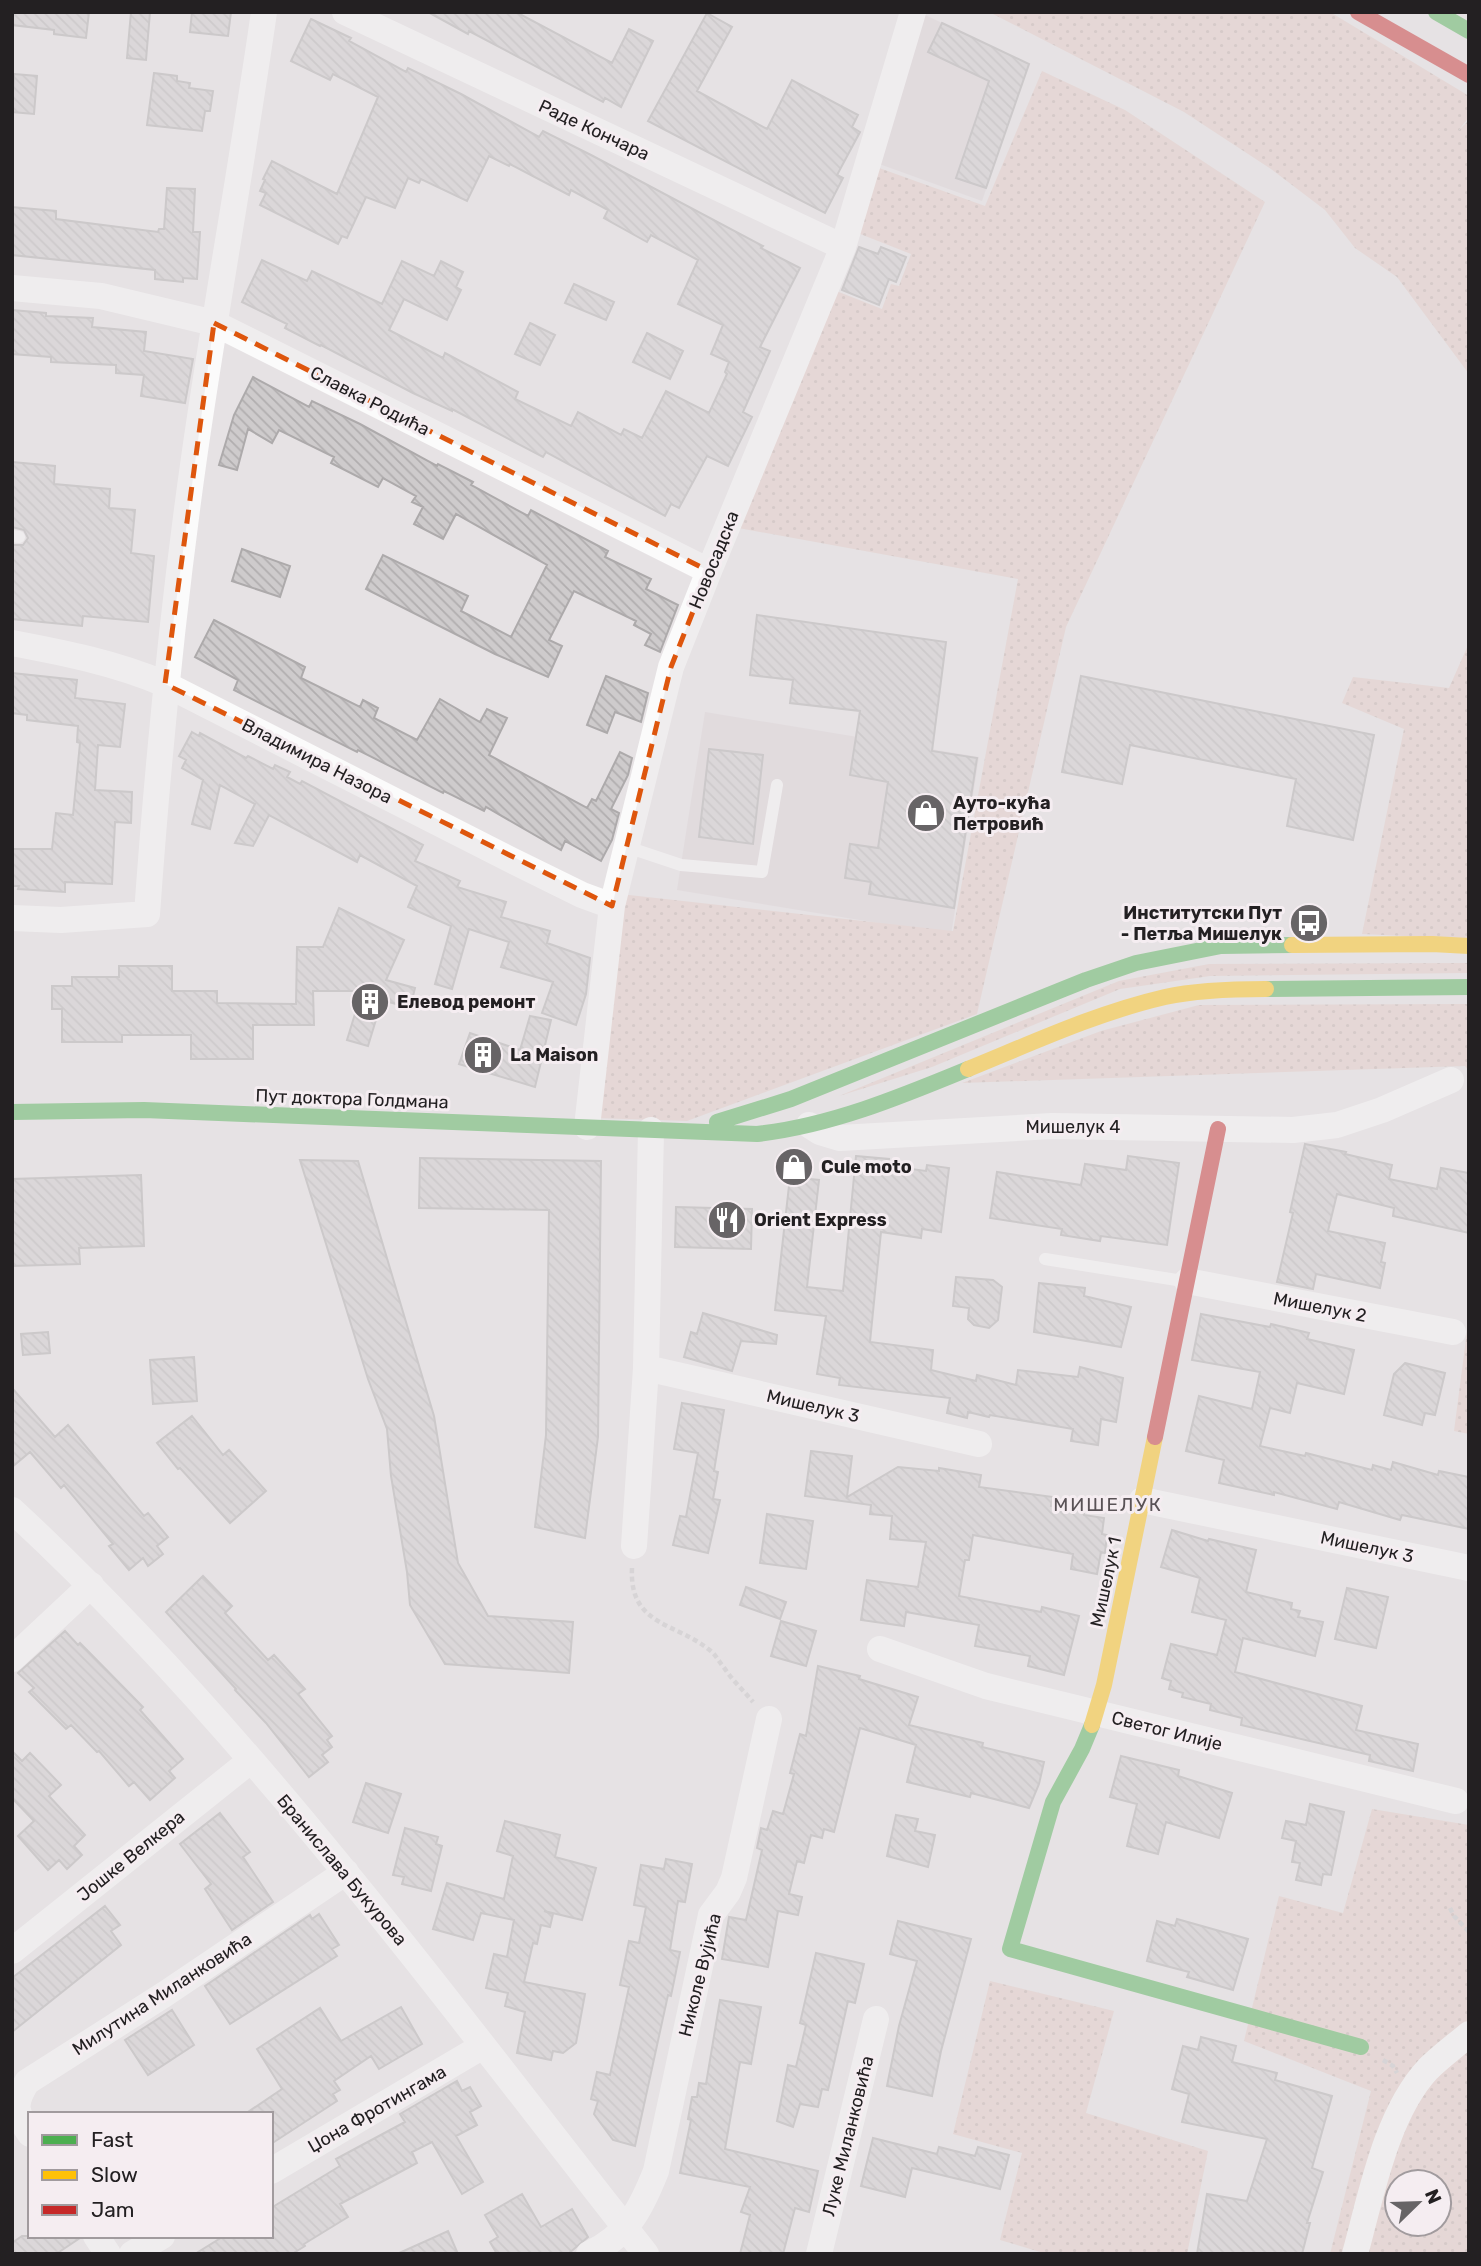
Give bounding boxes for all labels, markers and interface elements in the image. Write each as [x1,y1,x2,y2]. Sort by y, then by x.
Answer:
street label: Раде Кончара [535,95,653,165]
street label: Славка Родића [307,361,433,441]
street label: Новосадска [684,508,744,612]
street label: Владимира Назора [238,714,396,808]
shop icon: Ауто-кућа Петровић [905,792,947,834]
place label: Ауто-кућа Петровић [953,792,1051,835]
place label: Институтски Пут - Петља Мишелук [1121,902,1282,945]
bus stop icon: Институтски Пут - Петља Мишелук [1288,902,1330,944]
building icon: Елевод ремонт [349,981,391,1023]
place label: Елевод ремонт [397,991,536,1013]
building icon: La Maison [462,1034,504,1076]
place label: La Maison [510,1044,598,1066]
street label: Пут доктора Голдмана [255,1085,449,1113]
street label: Мишелук 4 [1026,1116,1120,1138]
shop icon: Cule moto [773,1146,815,1188]
place label: Cule moto [821,1156,912,1178]
restaurant icon: Orient Express [706,1199,748,1241]
place label: Orient Express [754,1209,887,1231]
street label: Мишелук 2 [1272,1287,1368,1327]
street label: Мишелук 3 [764,1385,862,1427]
district label: МИШЕЛУК [1053,1493,1163,1516]
street label: Мишелук 3 [1318,1526,1416,1568]
street label: Мишелук 1 [1086,1535,1126,1629]
street label: Светог Илије [1109,1707,1225,1755]
street label: Бранислава Букурова [272,1790,412,1950]
street label: Јошке Велкера [73,1806,189,1906]
street label: Николе Вујића [674,1911,726,2039]
street label: Милутина Миланковића [68,1928,256,2060]
street label: Луке Миланковића [817,2054,879,2218]
street label: Џона Фротингама [304,2060,450,2158]
legend [28,2112,273,2238]
text: Fast [91,2127,133,2152]
text: Slow [91,2162,138,2187]
north arrow [1383,2168,1453,2238]
text: N [1420,2186,1446,2207]
text: Jam [91,2197,135,2222]

